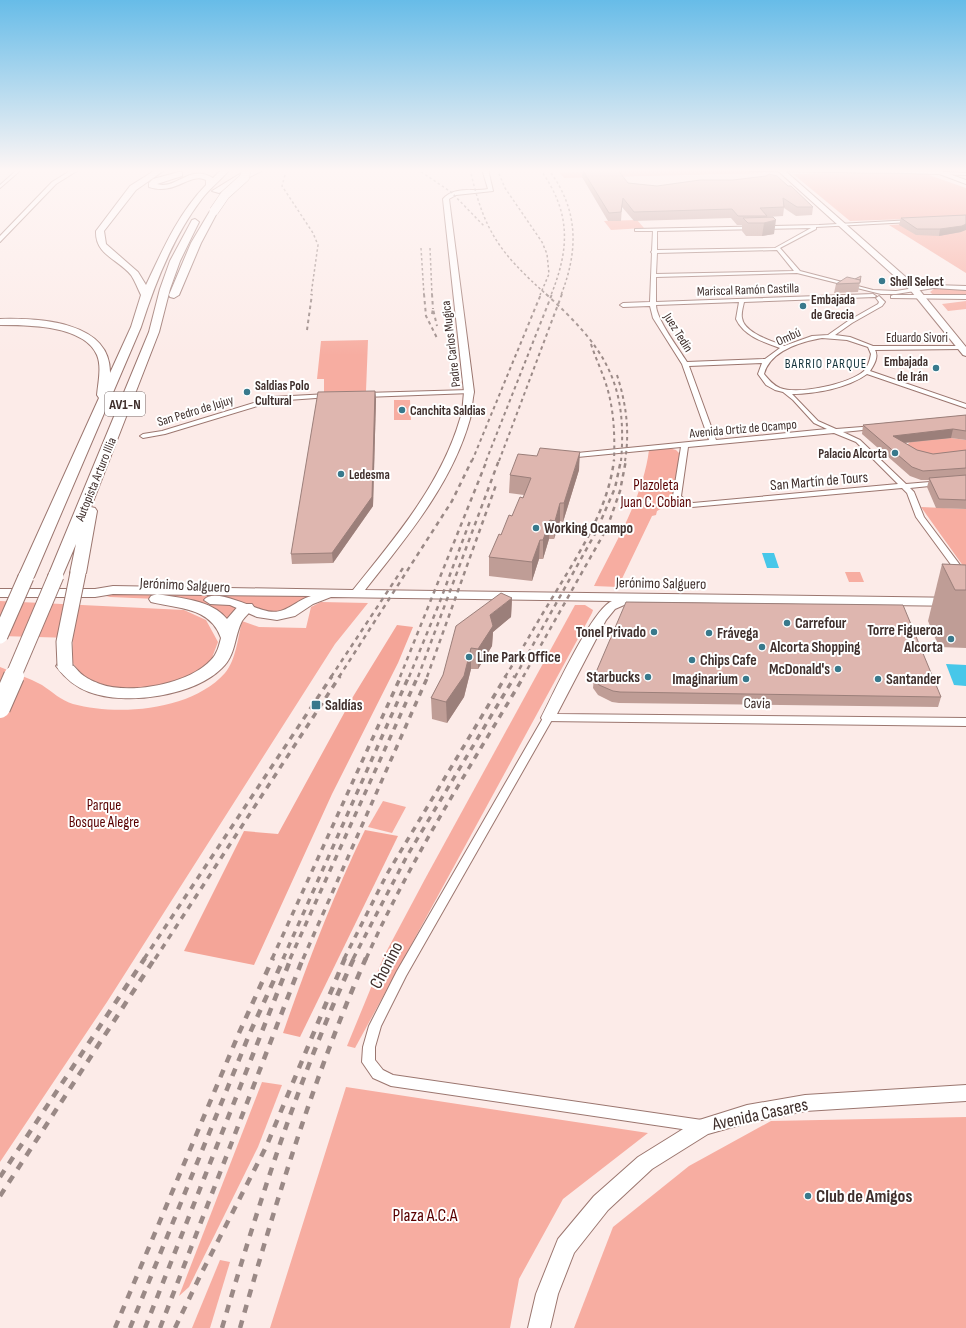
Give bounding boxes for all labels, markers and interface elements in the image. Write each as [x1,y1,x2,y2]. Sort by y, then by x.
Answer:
place label: Shell Select [890,274,945,290]
marker: Shell Select [877,276,887,286]
street label: Mariscal Ramón Castilla [697,280,799,300]
place label: Embajada de Grecia [811,292,855,323]
street label: Padre Carlos Mugica [438,300,464,388]
marker: Embajada de Grecia [798,301,808,311]
street label: Juez Tedín [659,309,696,355]
street label: Ombú [773,324,803,349]
street label: Eduardo Sivori [886,330,948,346]
place label: Embajada de Irán [884,354,928,385]
district label: BARRIO PARQUE [785,356,867,372]
marker: Embajada de Irán [931,363,941,373]
place label: Saldias Polo Cultural [255,378,310,409]
marker: Saldias Polo Cultural [242,387,252,397]
road number: AV1-N [105,392,145,416]
street label: San Pedro de Jujuy [155,392,235,430]
place label: Canchita Saldias [410,403,486,419]
marker: Canchita Saldias [397,405,407,415]
street label: Avenida Ortiz de Ocampo [688,416,797,442]
street label: Autopista Arturo Illia [71,435,120,525]
place label: Palacio Alcorta [818,446,887,462]
marker: Palacio Alcorta [890,448,900,458]
place label: Ledesma [349,467,390,483]
street label: San Martín de Tours [769,468,869,495]
marker: Ledesma [336,469,346,479]
park label: Plazoleta Juan C. Cobian [620,476,691,512]
place label: Working Ocampo [544,519,633,538]
marker: Working Ocampo [531,523,541,533]
street label: Jerónimo Salguero [615,573,706,594]
street label: Jerónimo Salguero [138,574,231,597]
place label: Carrefour [795,614,847,633]
marker: Carrefour [782,618,792,628]
place label: Torre Figueroa Alcorta [867,621,943,657]
place label: Tonel Privado [576,623,646,642]
place label: Frávega [717,624,758,643]
marker: Tonel Privado [649,627,659,637]
marker: Frávega [704,628,714,638]
marker: Torre Figueroa Alcorta [946,634,956,644]
place label: Alcorta Shopping [769,638,861,657]
marker: Alcorta Shopping [757,642,767,652]
place label: Line Park Office [477,648,561,667]
place label: Chips Cafe [700,651,757,670]
marker: Line Park Office [464,652,474,662]
marker: Chips Cafe [687,655,697,665]
place label: McDonald's [769,660,830,679]
marker: McDonald's [833,664,843,674]
place label: Starbucks [586,668,640,687]
place label: Imaginarium [672,670,738,689]
place label: Santander [886,670,941,689]
marker: Starbucks [643,672,653,682]
marker: Imaginarium [741,674,751,684]
marker: Santander [873,674,883,684]
street label: Cavia [743,694,771,713]
place label: Saldías [325,696,363,715]
marker: Saldías [310,699,322,711]
park label: Parque Bosque Alegre [69,796,139,832]
street label: Chonino [365,938,407,992]
street label: Avenida Casares [709,1094,810,1135]
place label: Club de Amigos [816,1186,912,1207]
marker: Club de Amigos [803,1191,813,1201]
park label: Plaza A.C.A [393,1205,458,1226]

